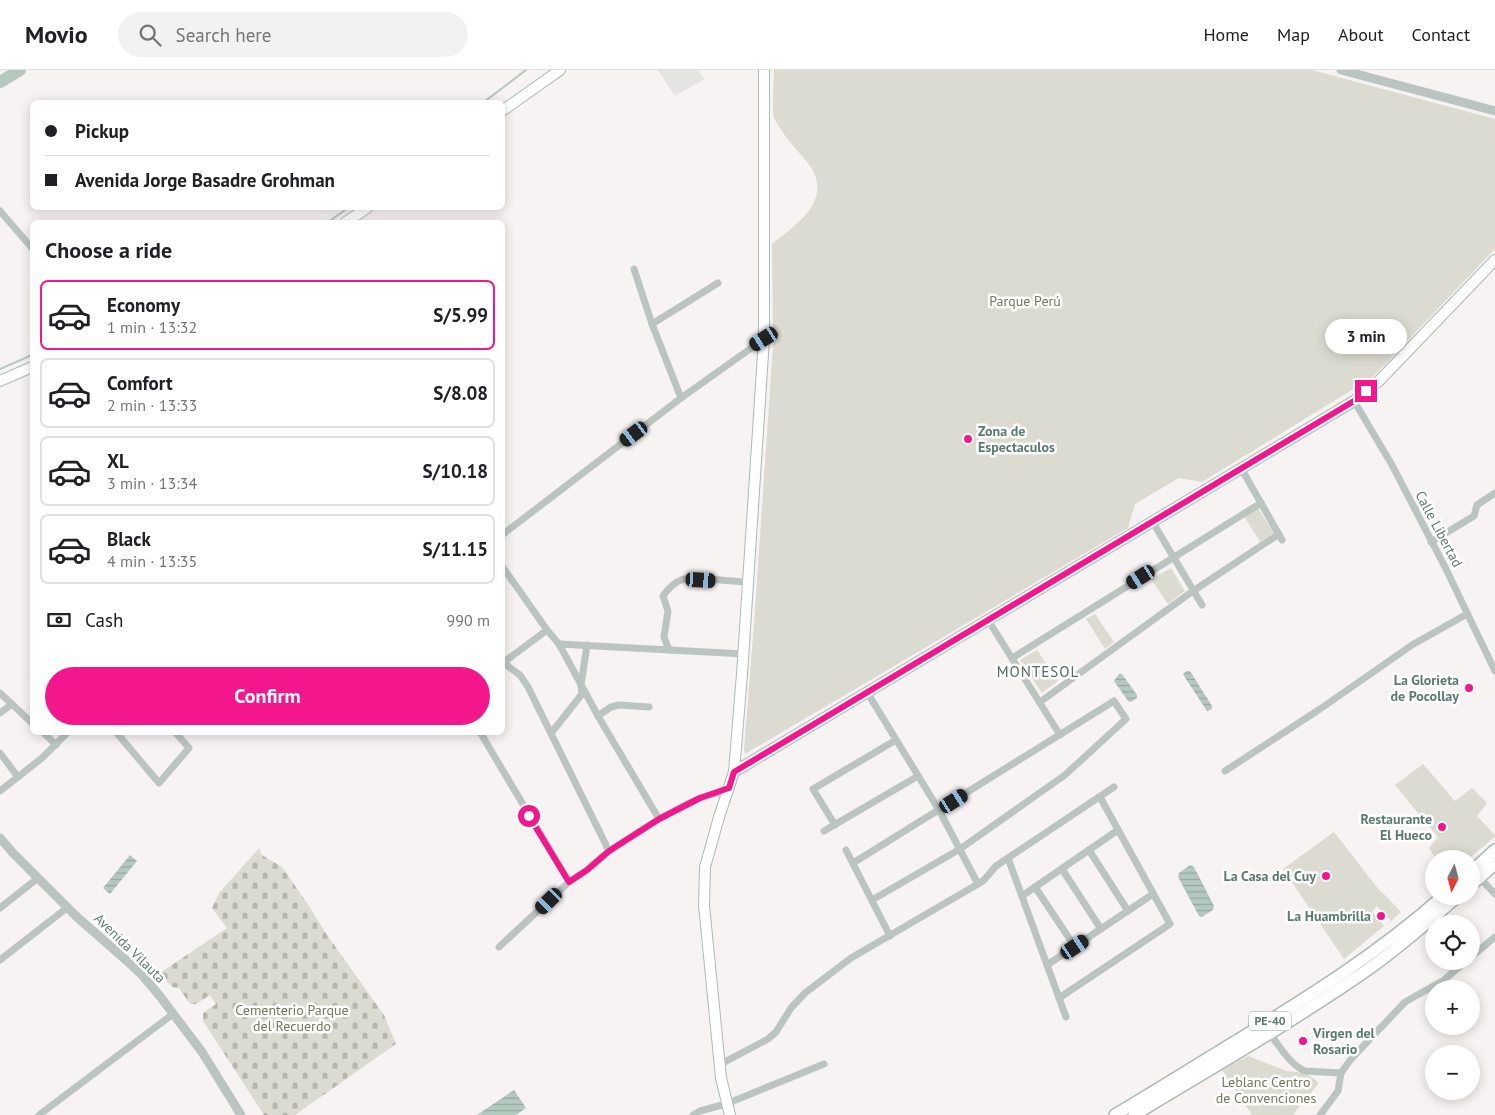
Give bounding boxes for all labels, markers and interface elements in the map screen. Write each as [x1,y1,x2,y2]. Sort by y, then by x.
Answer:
search box [118,12,468,57]
text: Movio [25,19,88,50]
icon: search [136,21,164,49]
text: Search here [176,23,271,47]
text: Home [1203,23,1249,46]
text: Map [1277,23,1310,46]
text: About [1338,23,1384,46]
text: Contact [1412,23,1470,46]
text: Pickup [75,119,129,143]
text: Avenida Jorge Basadre Grohman [75,168,335,192]
text: Choose a ride [45,236,172,264]
park label: Parque Perú [989,292,1061,310]
icon: car [47,293,92,338]
text: Economy [107,293,180,317]
text: S/5.99 [433,303,488,327]
text: 1 min · 13:32 [107,317,197,337]
callout: 3 min [1325,318,1407,354]
car [747,325,780,353]
text: 3 min [1346,326,1386,346]
icon: car [47,371,92,416]
text: Comfort [107,371,173,395]
route end [1355,380,1377,402]
text: S/8.08 [433,381,488,405]
text: 2 min · 13:33 [107,395,197,415]
car [617,419,650,449]
place label: Zona de Espectaculos [978,422,1055,456]
marker: Zona de Espectaculos [962,433,974,445]
icon: car [47,449,92,494]
text: XL [107,449,129,473]
text: S/10.18 [422,459,488,483]
text: 3 min · 13:34 [107,473,197,493]
street label: Calle Libertad [1411,488,1467,570]
icon: car [47,527,92,572]
text: Black [107,527,151,551]
text: S/11.15 [422,537,488,561]
text: 4 min · 13:35 [107,551,197,571]
car [1124,563,1157,591]
car [685,572,716,588]
icon: cash [45,606,73,634]
text: Cash [85,608,123,632]
text: 990 m [447,610,490,630]
district label: MONTESOL [997,662,1079,681]
button: Confirm [45,667,490,725]
place label: La Glorieta de Pocollay [1391,671,1459,705]
marker: La Glorieta de Pocollay [1463,682,1475,694]
car [937,787,970,815]
route start [518,805,540,827]
place label: Restaurante El Hueco [1360,810,1432,844]
marker: Restaurante El Hueco [1436,821,1448,833]
north arrow [1425,850,1480,905]
map controls [1425,850,1480,1100]
place label: La Casa del Cuy [1223,867,1316,885]
marker: La Casa del Cuy [1320,870,1332,882]
car [532,885,565,917]
place label: La Huambrilla [1287,907,1371,925]
street label: Avenida Vilauta [90,909,170,987]
marker: La Huambrilla [1375,910,1387,922]
button: locate [1425,915,1480,970]
car [1058,932,1091,962]
button: + [1425,980,1480,1035]
park label: Cementerio Parque del Recuerdo [235,1001,349,1035]
road number: PE-40 [1249,1011,1291,1030]
place label: Virgen del Rosario [1312,1024,1376,1058]
marker: Virgen del Rosario [1297,1035,1309,1047]
button: − [1425,1045,1480,1100]
park label: Leblanc Centro de Convenciones [1216,1073,1316,1107]

